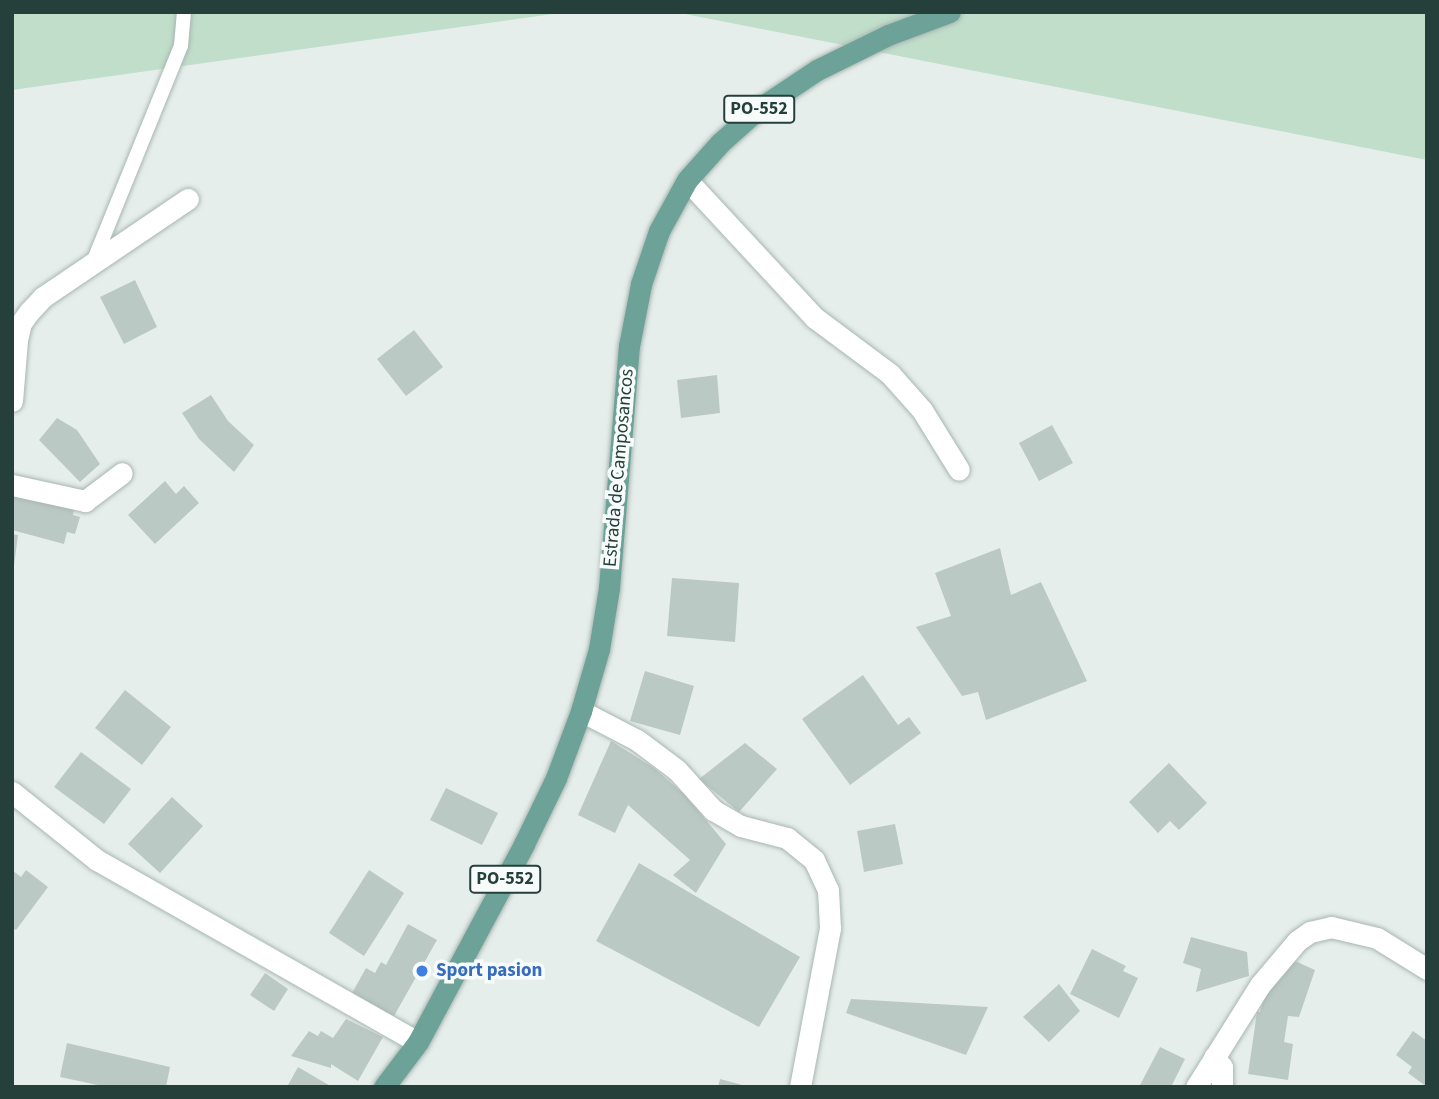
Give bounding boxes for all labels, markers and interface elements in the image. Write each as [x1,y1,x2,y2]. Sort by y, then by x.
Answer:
road number: PO-552 [722,94,796,124]
street label: Estrada de Camposancos [599,368,639,568]
road number: PO-552 [468,864,542,894]
place label: Sport pasion [436,960,542,982]
marker: Sport pasion [414,963,430,979]

